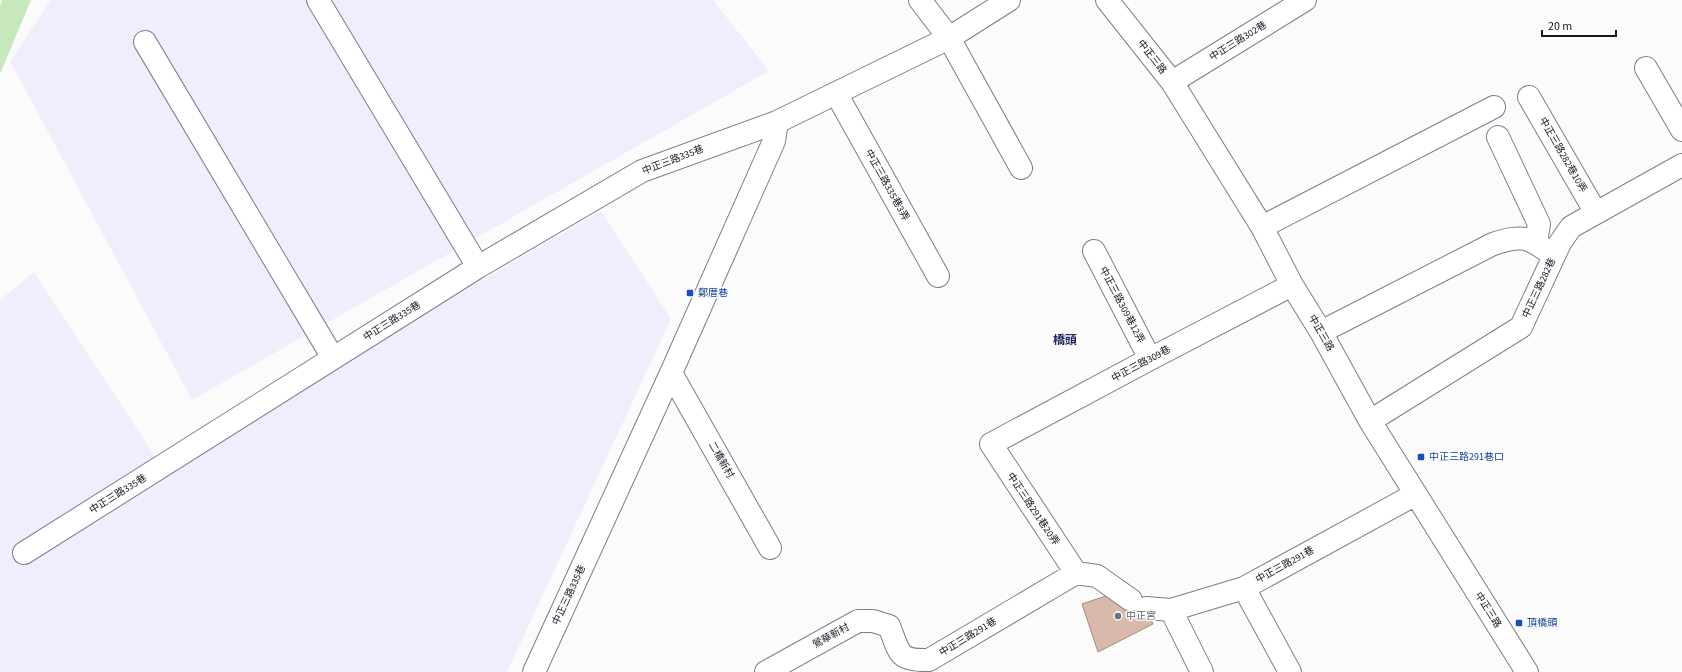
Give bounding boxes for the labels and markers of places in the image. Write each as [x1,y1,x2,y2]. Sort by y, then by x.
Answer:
place label: 鄭厝巷 [698,286,728,300]
marker: 鄭厝巷 [685,288,695,298]
place label: 中正三路291巷口 [1429,450,1504,464]
marker: 中正三路291巷口 [1416,452,1426,462]
place label: 中正宮 [1126,609,1156,623]
marker: 中正宮 [1113,611,1123,621]
place label: 頂橋頭 [1527,616,1558,630]
marker: 頂橋頭 [1514,618,1524,628]

